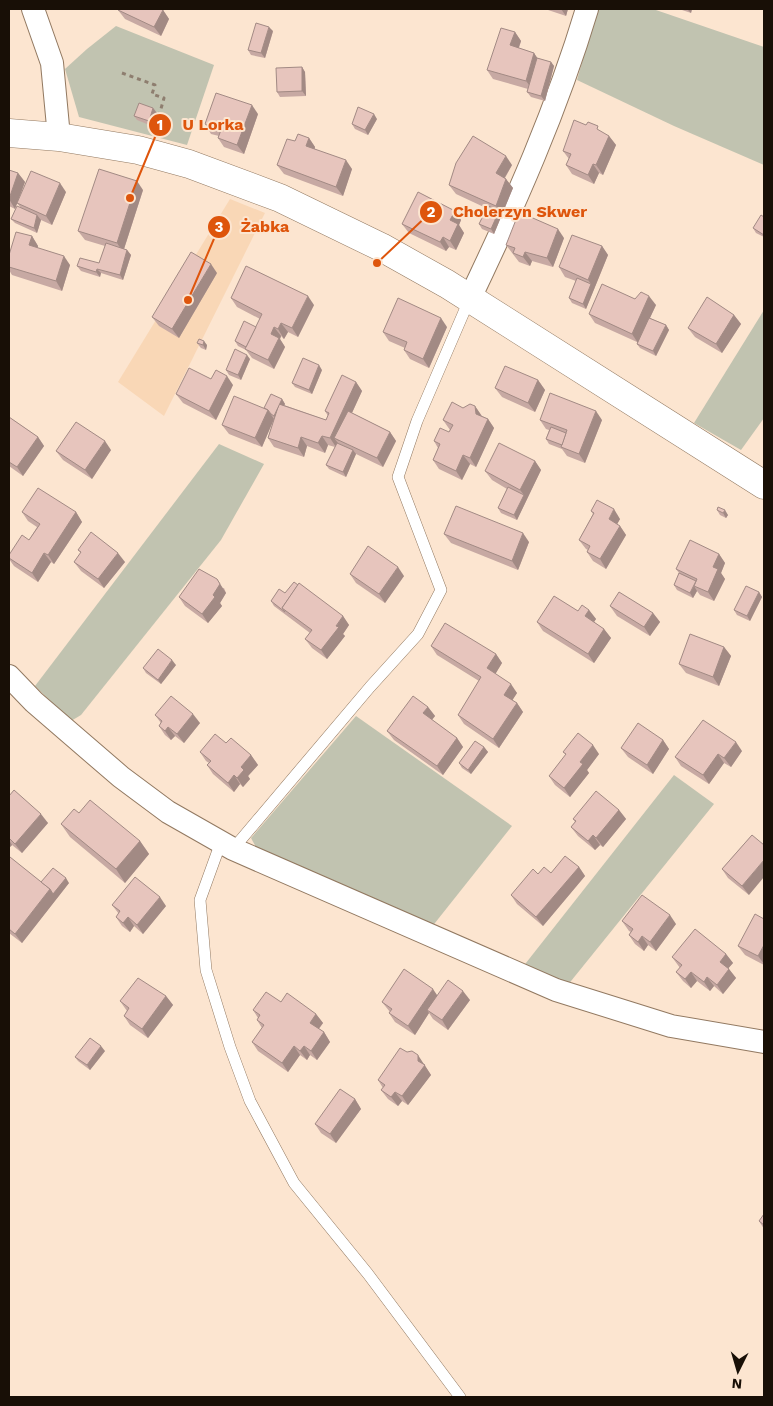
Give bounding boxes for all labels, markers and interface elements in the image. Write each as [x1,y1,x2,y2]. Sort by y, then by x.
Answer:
callout: U Lorka [147,109,253,140]
text: U Lorka [182,115,244,134]
text: 1 [157,116,163,134]
callout: Cholerzyn Skwer [418,196,597,227]
text: Cholerzyn Skwer [453,202,587,221]
text: 2 [427,203,436,221]
callout: Żabka [206,211,300,242]
text: Żabka [241,217,290,236]
text: 3 [215,218,224,236]
north arrow [713,1346,763,1396]
text: N [731,1376,743,1392]

